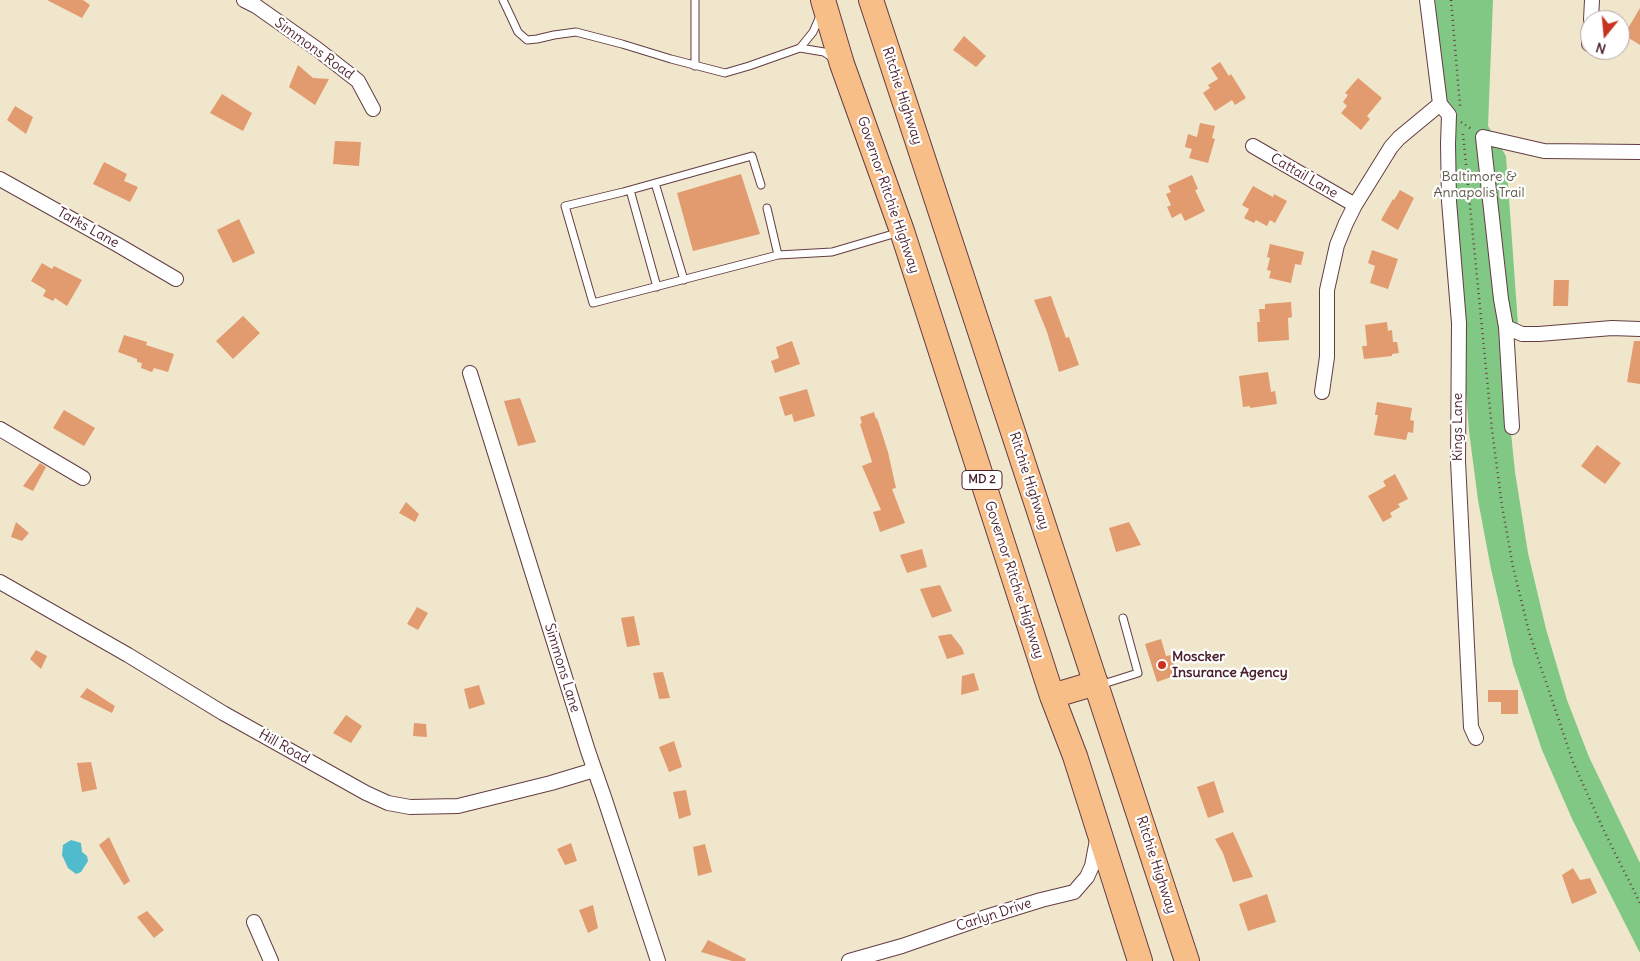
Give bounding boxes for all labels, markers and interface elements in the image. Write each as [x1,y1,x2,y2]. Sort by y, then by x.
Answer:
north arrow [1580,10,1630,60]
street label: Simmons Road [271,15,357,83]
text: N [1594,38,1608,58]
street label: Ritchie Highway [878,45,926,147]
street label: Governor Ritchie Highway [853,114,923,276]
street label: Cattail Lane [1267,150,1341,202]
park label: Baltimore & Annapolis Trail [1433,169,1525,202]
street label: Tarks Lane [54,204,122,252]
street label: Kings Lane [1450,393,1466,461]
street label: Ritchie Highway [1005,430,1053,532]
road number: MD 2 [962,470,1002,490]
street label: Governor Ritchie Highway [981,499,1047,661]
street label: Simmons Lane [540,621,584,715]
place label: Moscker Insurance Agency [1172,649,1288,682]
marker: Moscker Insurance Agency [1156,659,1168,671]
street label: Hill Road [256,726,312,768]
street label: Ritchie Highway [1132,814,1180,916]
street label: Carlyn Drive [954,895,1034,935]

